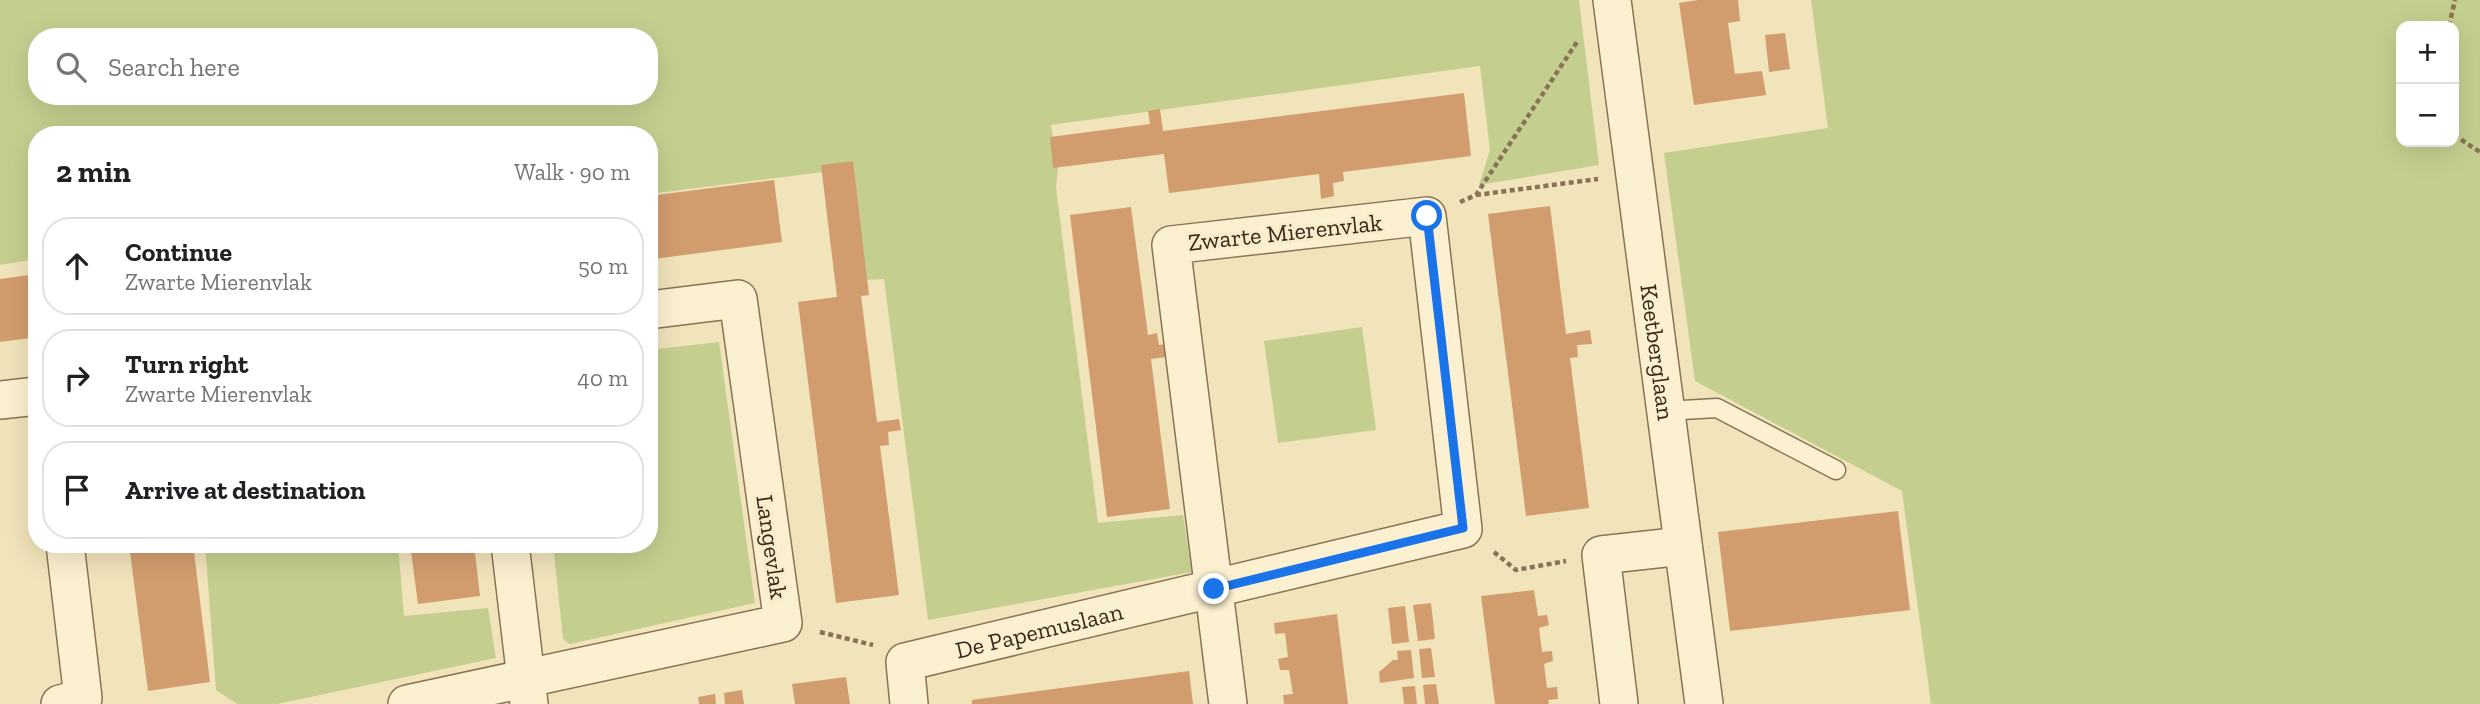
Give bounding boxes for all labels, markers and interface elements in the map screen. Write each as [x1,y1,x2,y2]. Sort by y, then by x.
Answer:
map controls [2396,21,2459,147]
button: + [2396,21,2459,84]
search box [28,28,658,105]
icon: search [52,48,90,86]
text: Search here [108,51,240,83]
button: − [2396,84,2459,147]
text: 2 min [56,154,131,190]
text: Walk · 90 m [514,158,630,186]
route start [1411,200,1442,231]
street label: Zwarte Mierenvlak [1187,207,1384,257]
text: Continue [125,236,232,268]
icon: ahead [58,247,96,285]
text: 50 m [578,252,628,280]
text: Zwarte Mierenvlak [125,268,312,296]
street label: Keetberglaan [1635,282,1681,422]
text: Turn right [125,348,248,380]
icon: right [58,359,96,397]
text: 40 m [577,364,628,392]
text: Zwarte Mierenvlak [125,380,312,408]
icon: arrive [58,471,96,509]
text: Arrive at destination [125,474,365,506]
street label: Langevlak [750,493,794,601]
route end [1198,573,1229,604]
street label: De Papemuslaan [952,596,1126,664]

